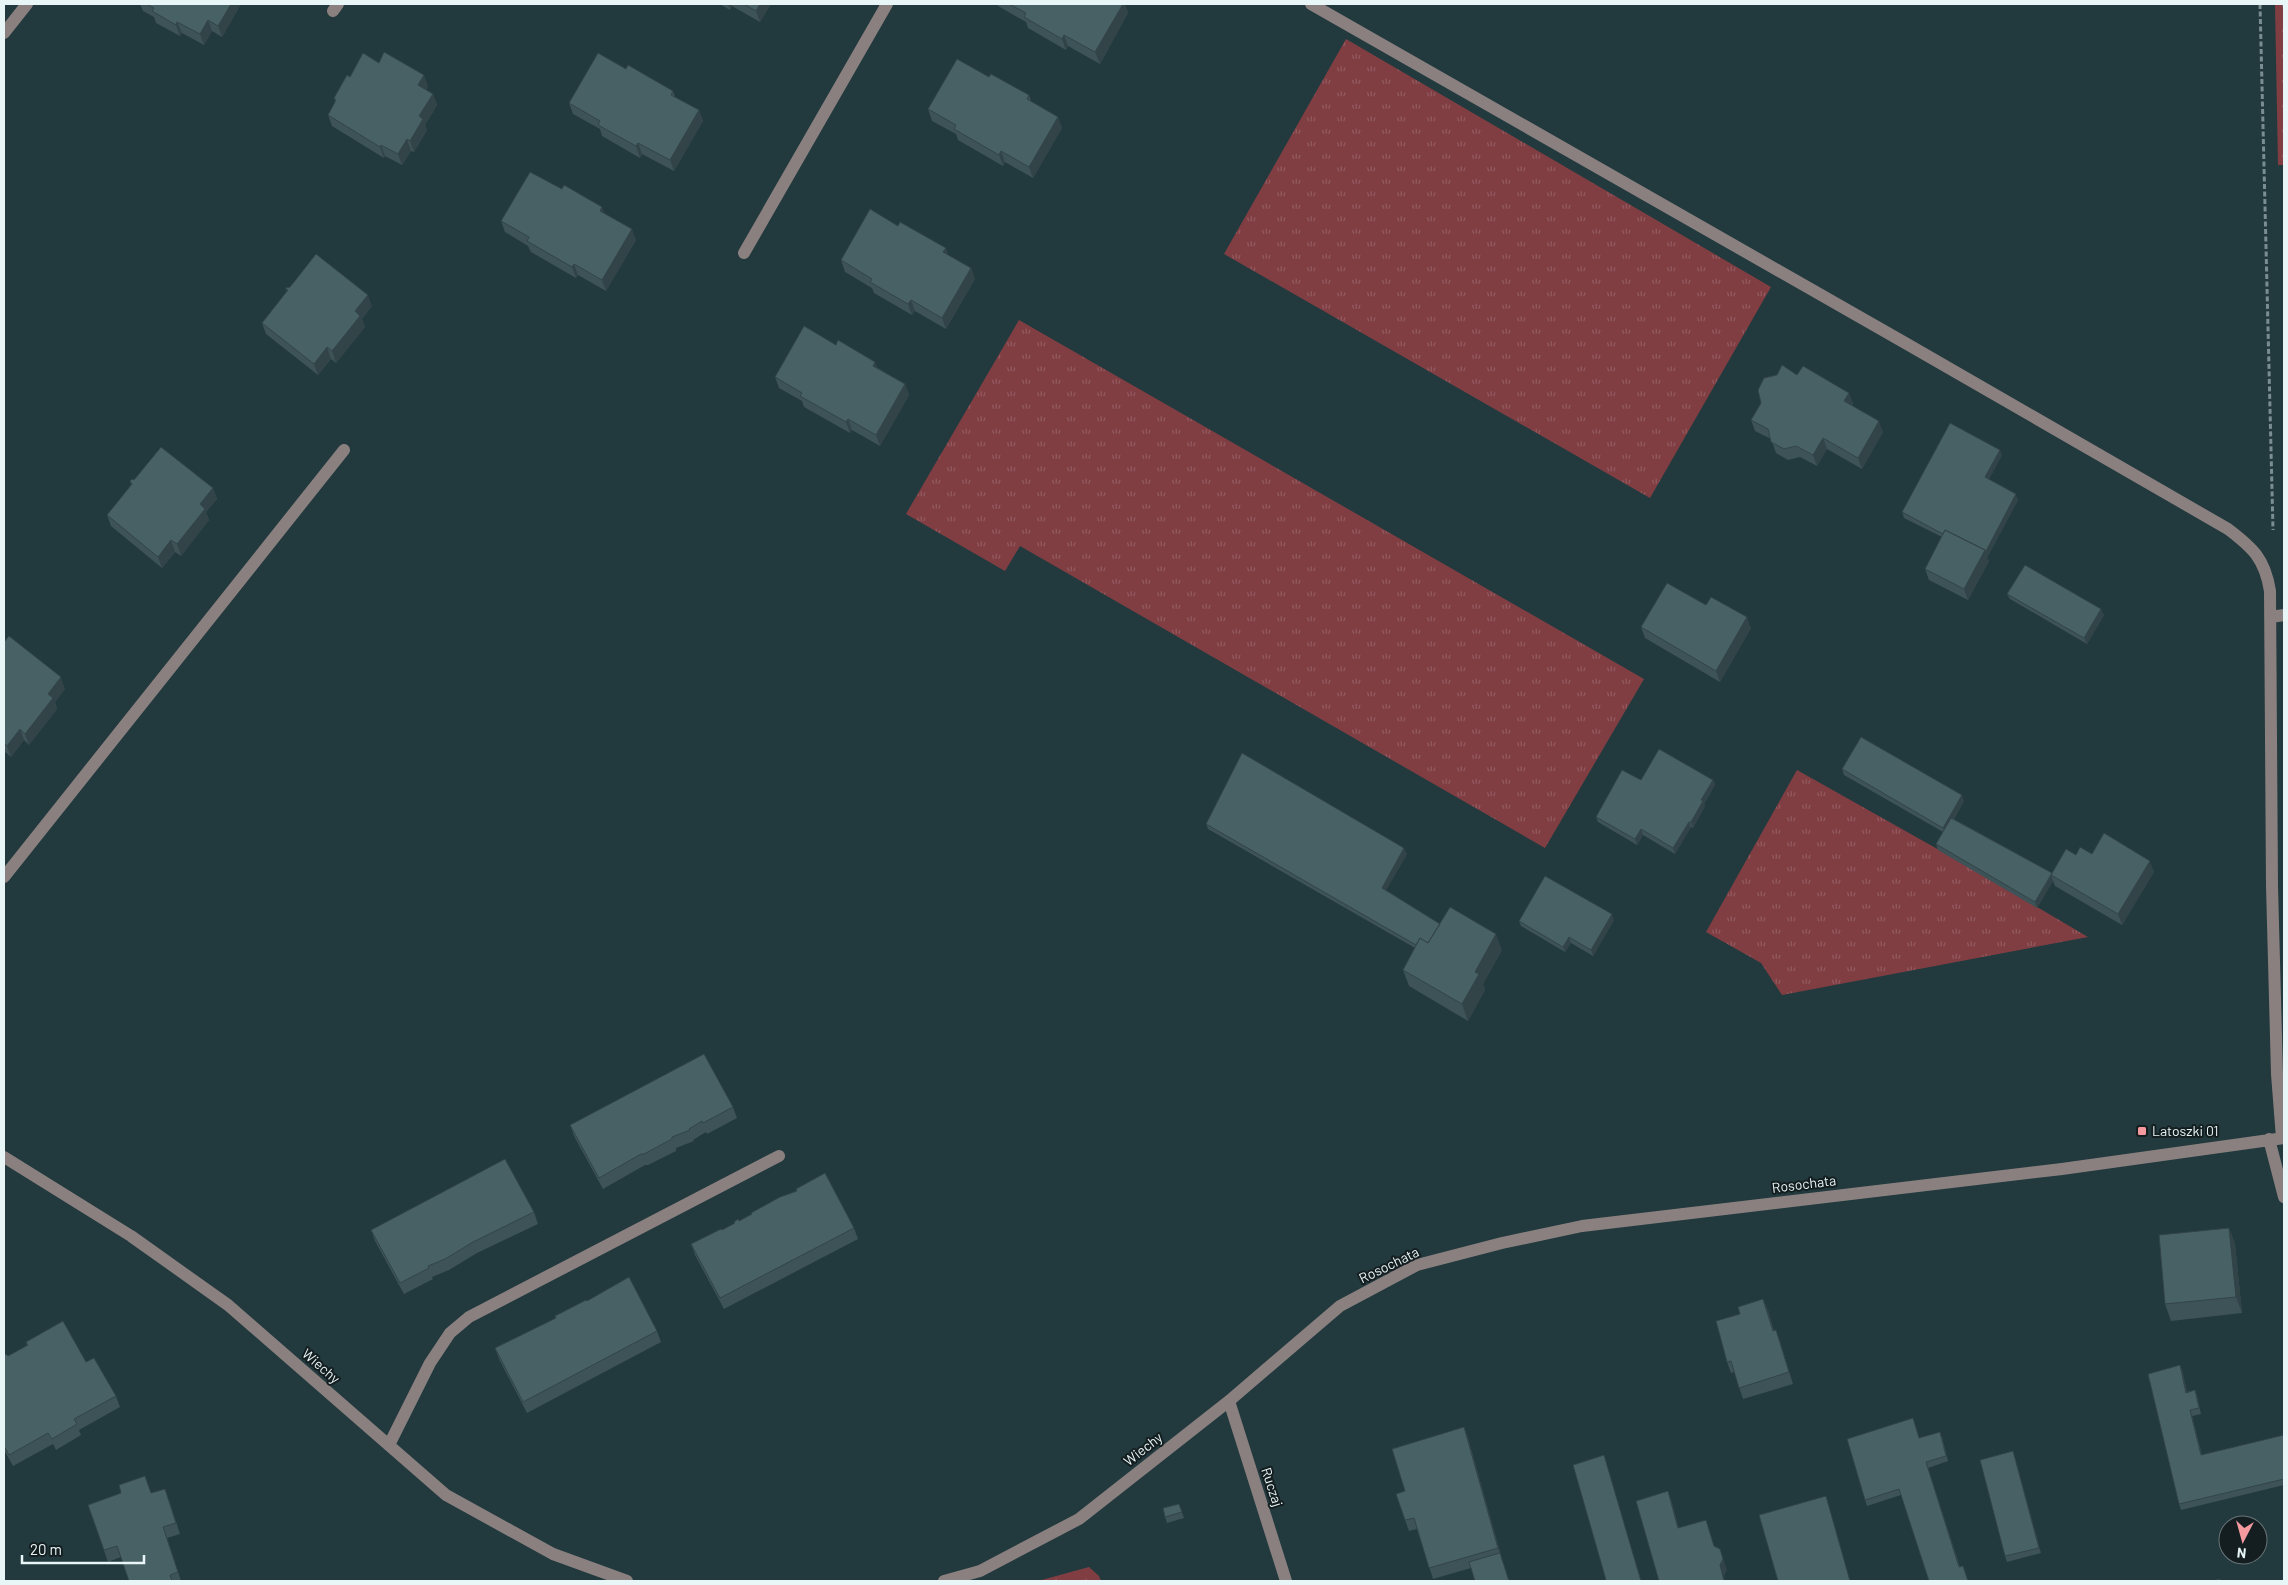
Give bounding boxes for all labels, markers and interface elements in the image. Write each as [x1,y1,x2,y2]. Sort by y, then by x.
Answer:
place label: Latoszki 01 [2152,1122,2218,1139]
marker: Latoszki 01 [2136,1125,2148,1137]
street label: Rosochata [1771,1171,1837,1196]
street label: Rosochata [1356,1243,1422,1286]
street label: Wiechy [299,1345,344,1387]
street label: Wiechy [1120,1428,1166,1469]
street label: Ruczaj [1258,1465,1287,1509]
north arrow [2218,1515,2268,1565]
scale bar [22,1532,145,1564]
text: 20 m [30,1540,62,1558]
text: N [2236,1544,2247,1562]

